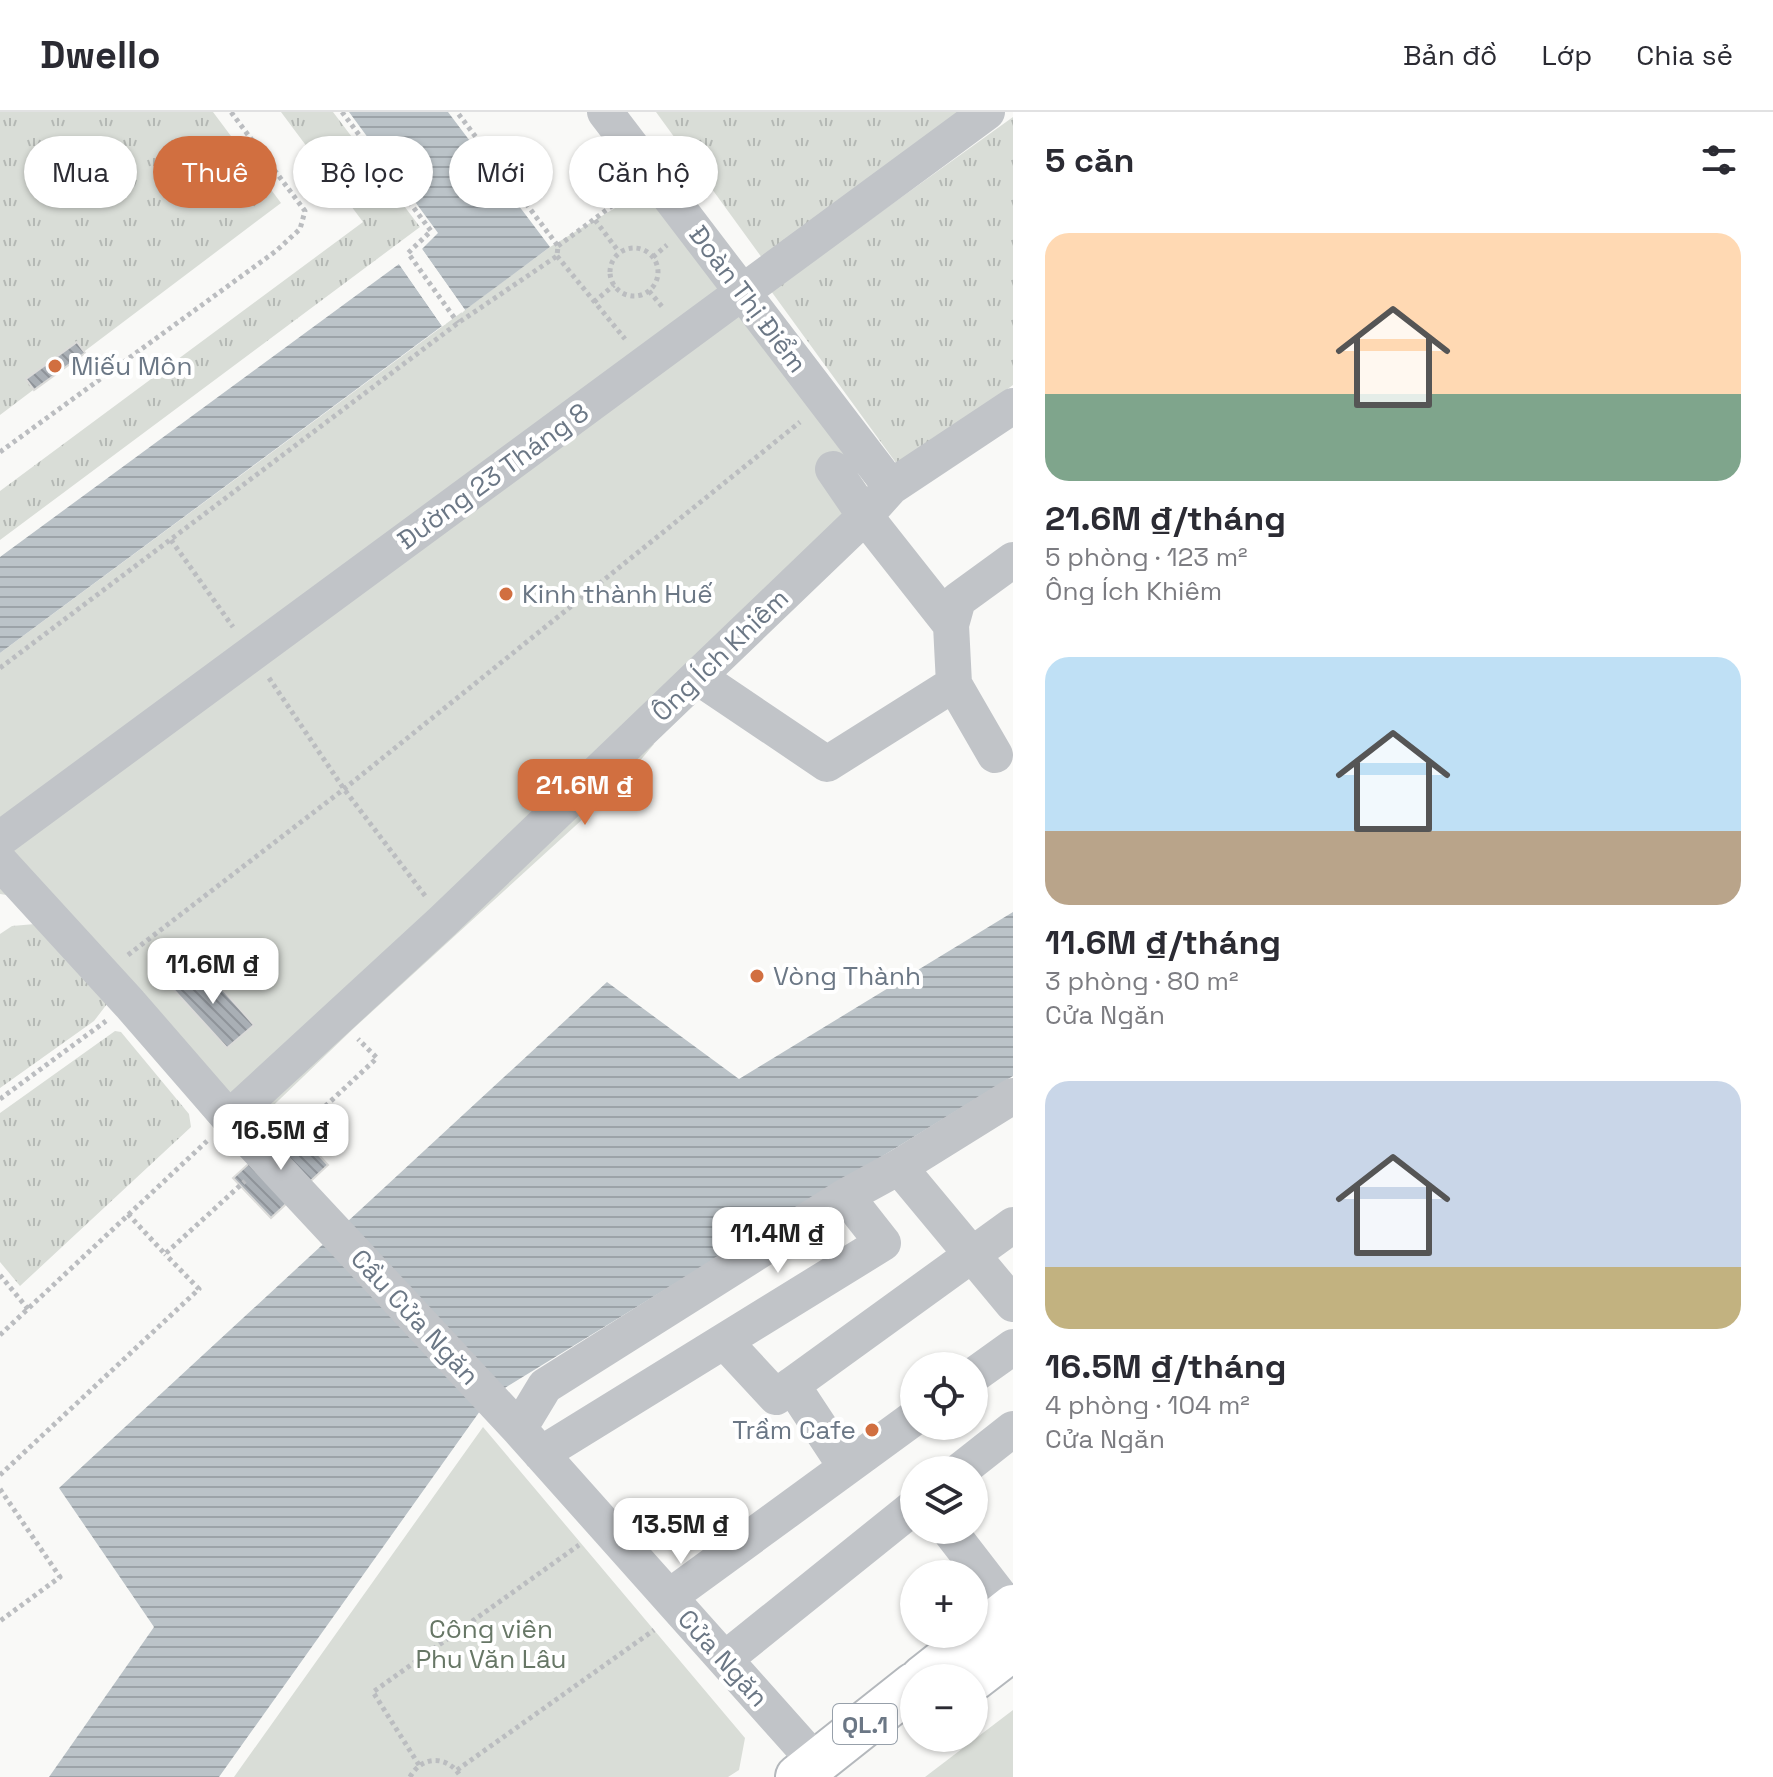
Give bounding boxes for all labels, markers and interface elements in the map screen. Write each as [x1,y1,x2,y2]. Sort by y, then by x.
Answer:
text: Dwello [40,31,160,79]
text: Bản đồ [1403,37,1497,73]
text: Lớp [1541,37,1592,73]
text: Chia sẻ [1636,37,1733,73]
chip: Mua [24,136,137,208]
chip: Thuê [153,136,277,208]
chip: Bộ lọc [293,136,433,208]
chip: Mới [449,136,553,208]
chip: Căn hộ [569,136,718,208]
icon: filters [1697,138,1741,182]
text: 5 căn [1045,139,1135,182]
street label: Đoàn Thị Điểm [682,219,814,379]
icon: home [1321,285,1465,429]
place label: Miếu Môn [71,349,192,383]
marker: Miếu Môn [46,357,64,375]
street label: Đường 23 Tháng 8 [391,395,595,557]
text: 21.6M ₫/tháng [1045,497,1286,540]
text: 5 phòng · 123 m² [1045,540,1248,574]
text: Ông Ích Khiêm [1045,574,1222,608]
place label: Kinh thành Huế [522,577,713,611]
street label: Ông Ích Khiêm [644,581,796,729]
marker: Kinh thành Huế [497,585,515,603]
icon: home [1321,709,1465,853]
pin: 21.6M ₫ [511,759,659,827]
text: 21.6M ₫ [536,768,634,802]
text: 11.6M ₫/tháng [1045,921,1281,964]
pin: 11.6M ₫ [139,938,287,1006]
text: 11.6M ₫ [166,947,260,981]
place label: Vòng Thành [773,959,921,993]
text: 3 phòng · 80 m² [1045,964,1238,998]
marker: Vòng Thành [748,967,766,985]
text: Cửa Ngăn [1045,998,1165,1032]
pin: 16.5M ₫ [207,1104,355,1172]
text: 16.5M ₫ [232,1113,330,1147]
icon: home [1321,1133,1465,1277]
pin: 11.4M ₫ [704,1207,852,1275]
text: 11.4M ₫ [730,1216,826,1250]
street label: Cầu Cửa Ngăn [343,1242,487,1392]
text: 16.5M ₫/tháng [1045,1345,1286,1388]
map controls [900,1352,988,1752]
button: locate [900,1352,988,1440]
text: 4 phòng · 104 m² [1045,1388,1250,1422]
place label: Trầm Cafe [732,1413,856,1447]
marker: Trầm Cafe [863,1421,881,1439]
text: Cửa Ngăn [1045,1422,1165,1456]
button: layers [900,1456,988,1544]
pin: 13.5M ₫ [607,1498,755,1566]
text: 13.5M ₫ [632,1507,730,1541]
button: + [900,1560,988,1648]
street label: Cửa Ngăn [670,1602,776,1714]
park label: Công viên Phu Văn Lâu [415,1612,567,1676]
button: − [900,1664,988,1752]
road number: QL.1 [833,1704,897,1744]

